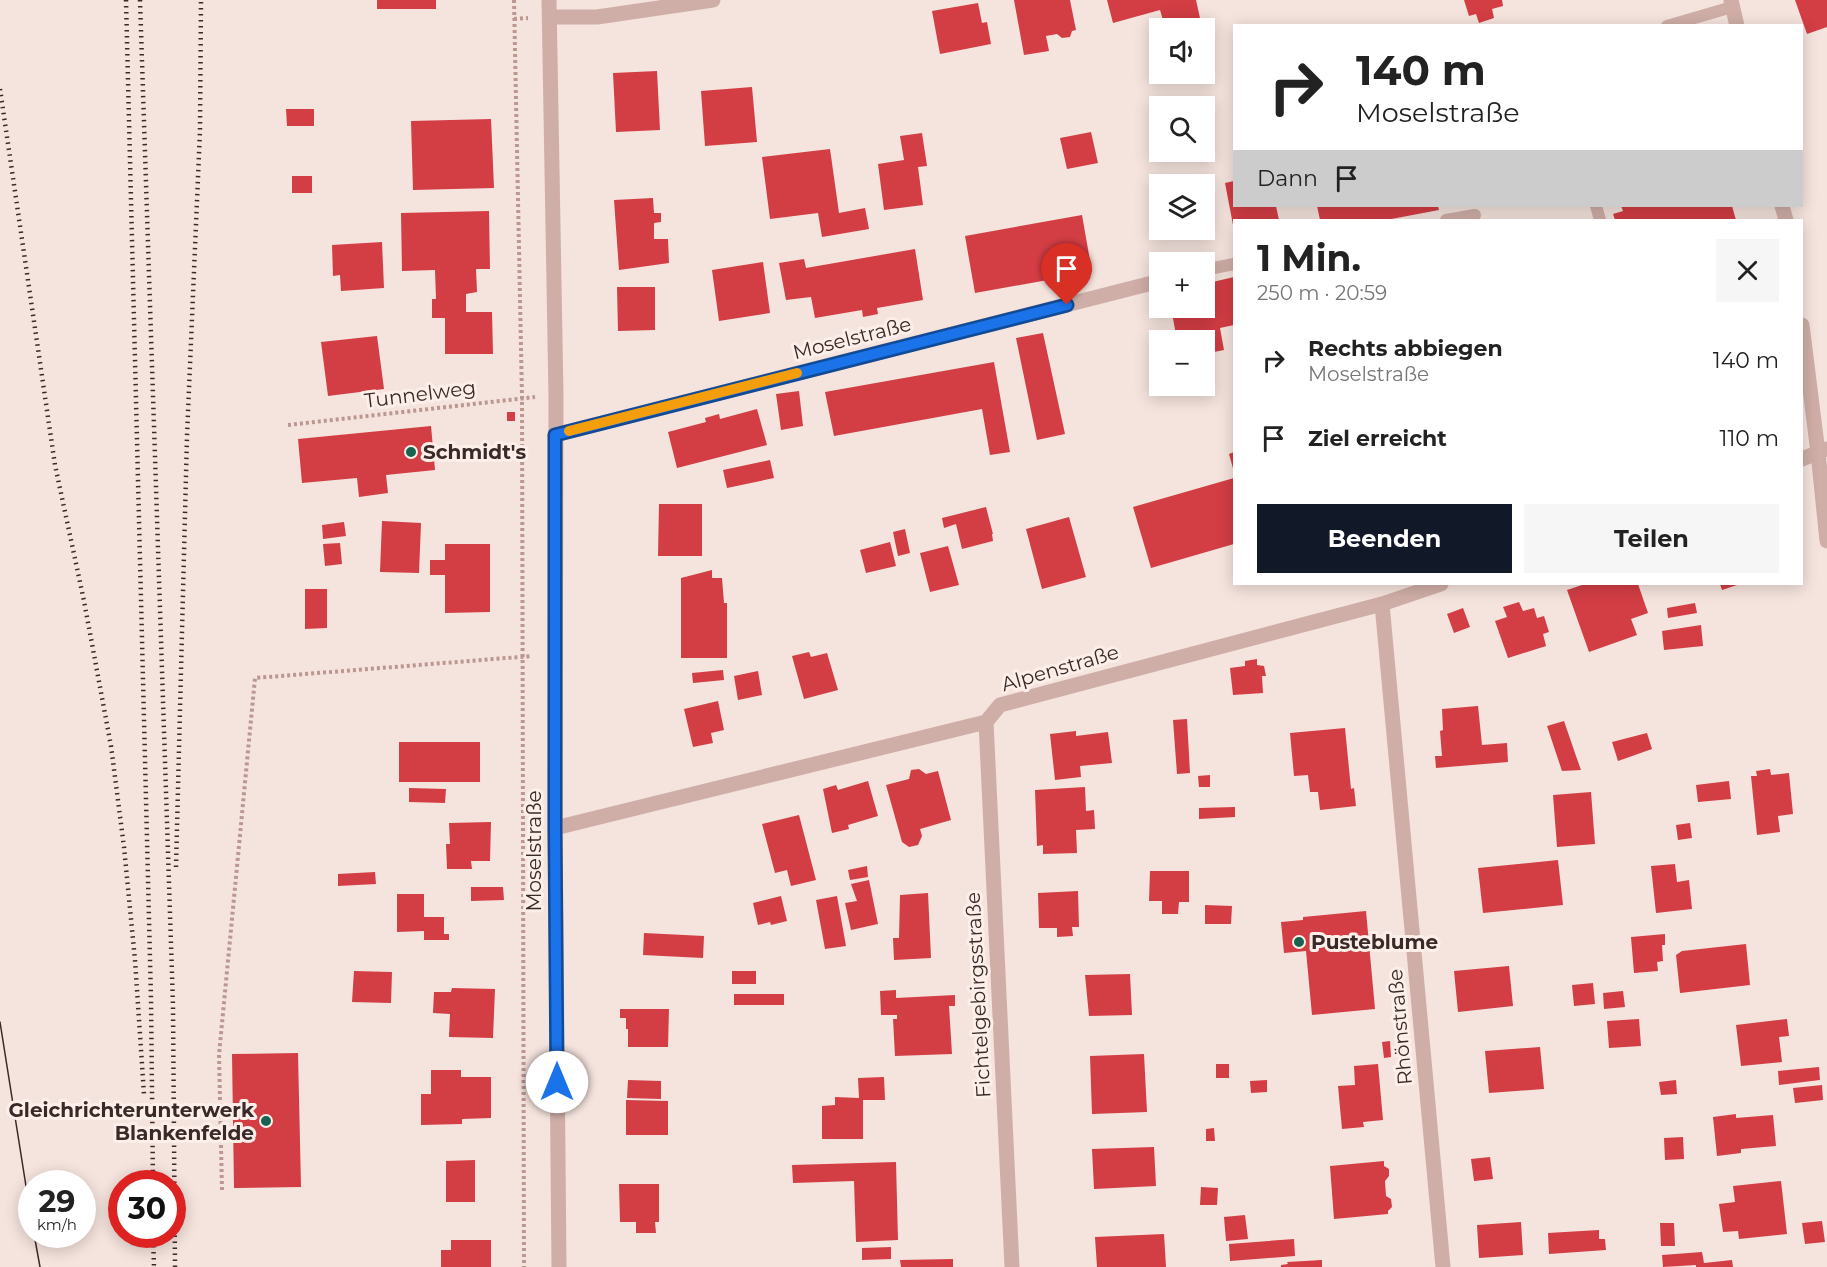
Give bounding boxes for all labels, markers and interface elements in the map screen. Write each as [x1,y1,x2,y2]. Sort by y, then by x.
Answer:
map controls [1149,18,1215,396]
button: sound [1149,18,1215,84]
text: 140 m [1356,44,1486,96]
icon: right [1257,48,1335,126]
button: search [1149,96,1215,162]
text: Moselstraße [1356,96,1520,129]
icon: arrive [1330,162,1363,195]
text: Dann [1257,165,1318,192]
button: layers [1149,174,1215,240]
text: 1 Min. [1257,236,1361,280]
button: close [1716,239,1779,302]
pin [1041,243,1092,305]
icon: arrive [1050,252,1083,285]
button: + [1149,252,1215,318]
text: 250 m · 20:59 [1257,281,1387,305]
street label: Moselstraße [790,312,914,364]
button: − [1149,330,1215,396]
text: Rechts abbiegen [1308,335,1503,362]
icon: right [1257,344,1290,377]
text: 140 m [1713,347,1779,374]
text: Moselstraße [1308,362,1429,386]
street label: Tunnelweg [363,375,477,413]
icon: arrive [1257,422,1290,455]
text: Ziel erreicht [1308,425,1447,452]
text: 110 m [1719,425,1779,452]
place label: Schmidt's [423,440,526,464]
marker: Schmidt's [404,445,418,459]
button: Beenden [1257,504,1512,573]
button: Teilen [1524,504,1779,573]
street label: Alpenstraße [998,640,1122,696]
street label: Moselstraße [522,790,546,912]
street label: Fichtelgebirgsstraße [961,891,995,1099]
place label: Pusteblume [1311,930,1438,954]
marker: Pusteblume [1292,935,1306,949]
street label: Rhönstraße [1383,968,1417,1086]
position arrow [525,1050,589,1114]
place label: Gleichrichterunterwerk Blankenfelde [8,1098,255,1145]
marker: Gleichrichterunterwerk Blankenfelde [259,1114,273,1128]
speed limit sign: 30 [108,1170,186,1248]
text: 29 [39,1183,75,1220]
text: km/h [37,1215,77,1234]

